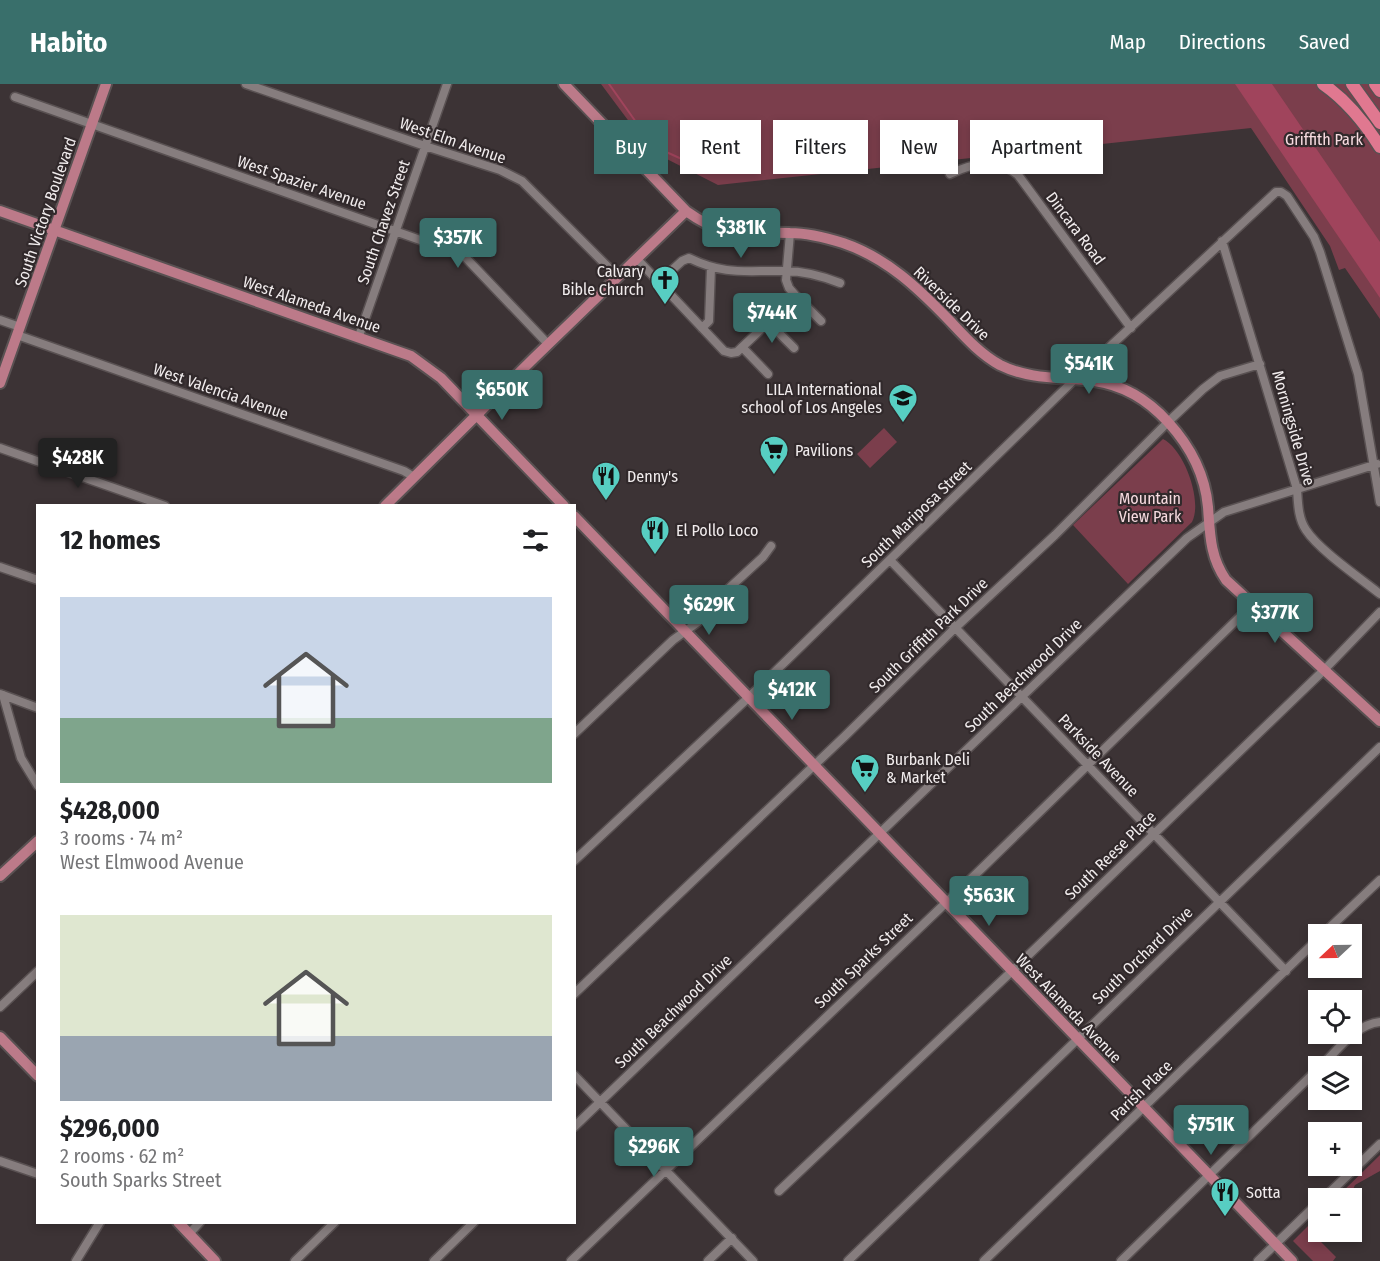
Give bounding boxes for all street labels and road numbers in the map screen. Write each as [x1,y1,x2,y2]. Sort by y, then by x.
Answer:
street label: West Elm Avenue [397,113,509,168]
street label: South Victory Boulevard [11,135,80,289]
street label: West Spazier Avenue [235,151,369,214]
street label: South Chavez Street [353,157,414,287]
street label: Dincara Road [1042,188,1109,268]
street label: Riverside Drive [910,262,994,344]
street label: West Alameda Avenue [240,272,383,337]
street label: West Valencia Avenue [151,359,291,424]
street label: Morningside Drive [1268,368,1319,488]
street label: South Mariposa Street [857,456,976,572]
street label: South Griffith Park Drive [865,574,992,697]
street label: South Beachwood Drive [961,615,1086,736]
street label: Parkside Avenue [1054,710,1143,801]
street label: South Reese Place [1061,807,1160,904]
street label: South Orchard Drive [1088,903,1196,1008]
street label: South Sparks Street [810,908,917,1012]
street label: West Alameda Avenue [1012,950,1126,1067]
street label: South Beachwood Drive [611,951,736,1072]
street label: Parish Place [1106,1056,1176,1125]

